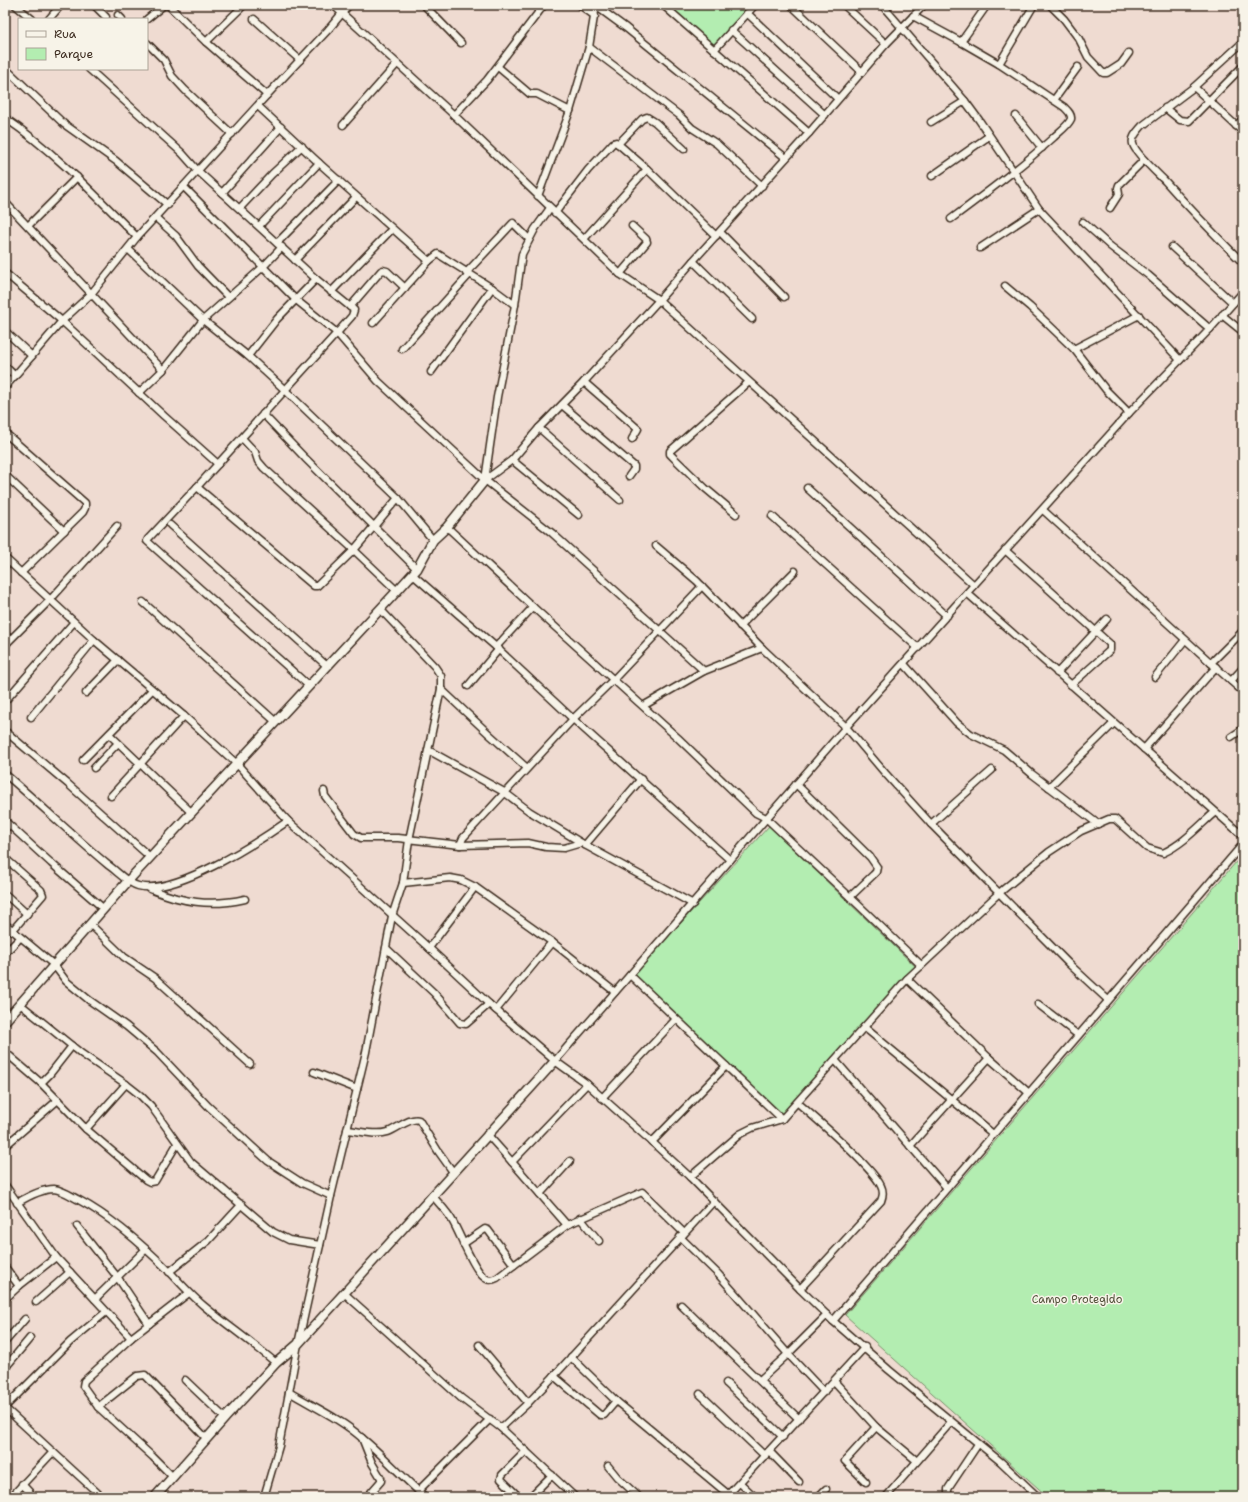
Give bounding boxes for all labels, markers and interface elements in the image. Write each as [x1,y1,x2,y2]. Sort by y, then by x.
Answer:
legend [18,18,148,70]
text: Rua [54,26,77,42]
text: Parque [54,46,93,62]
park label: Campo Protegido [1032,1292,1123,1307]

